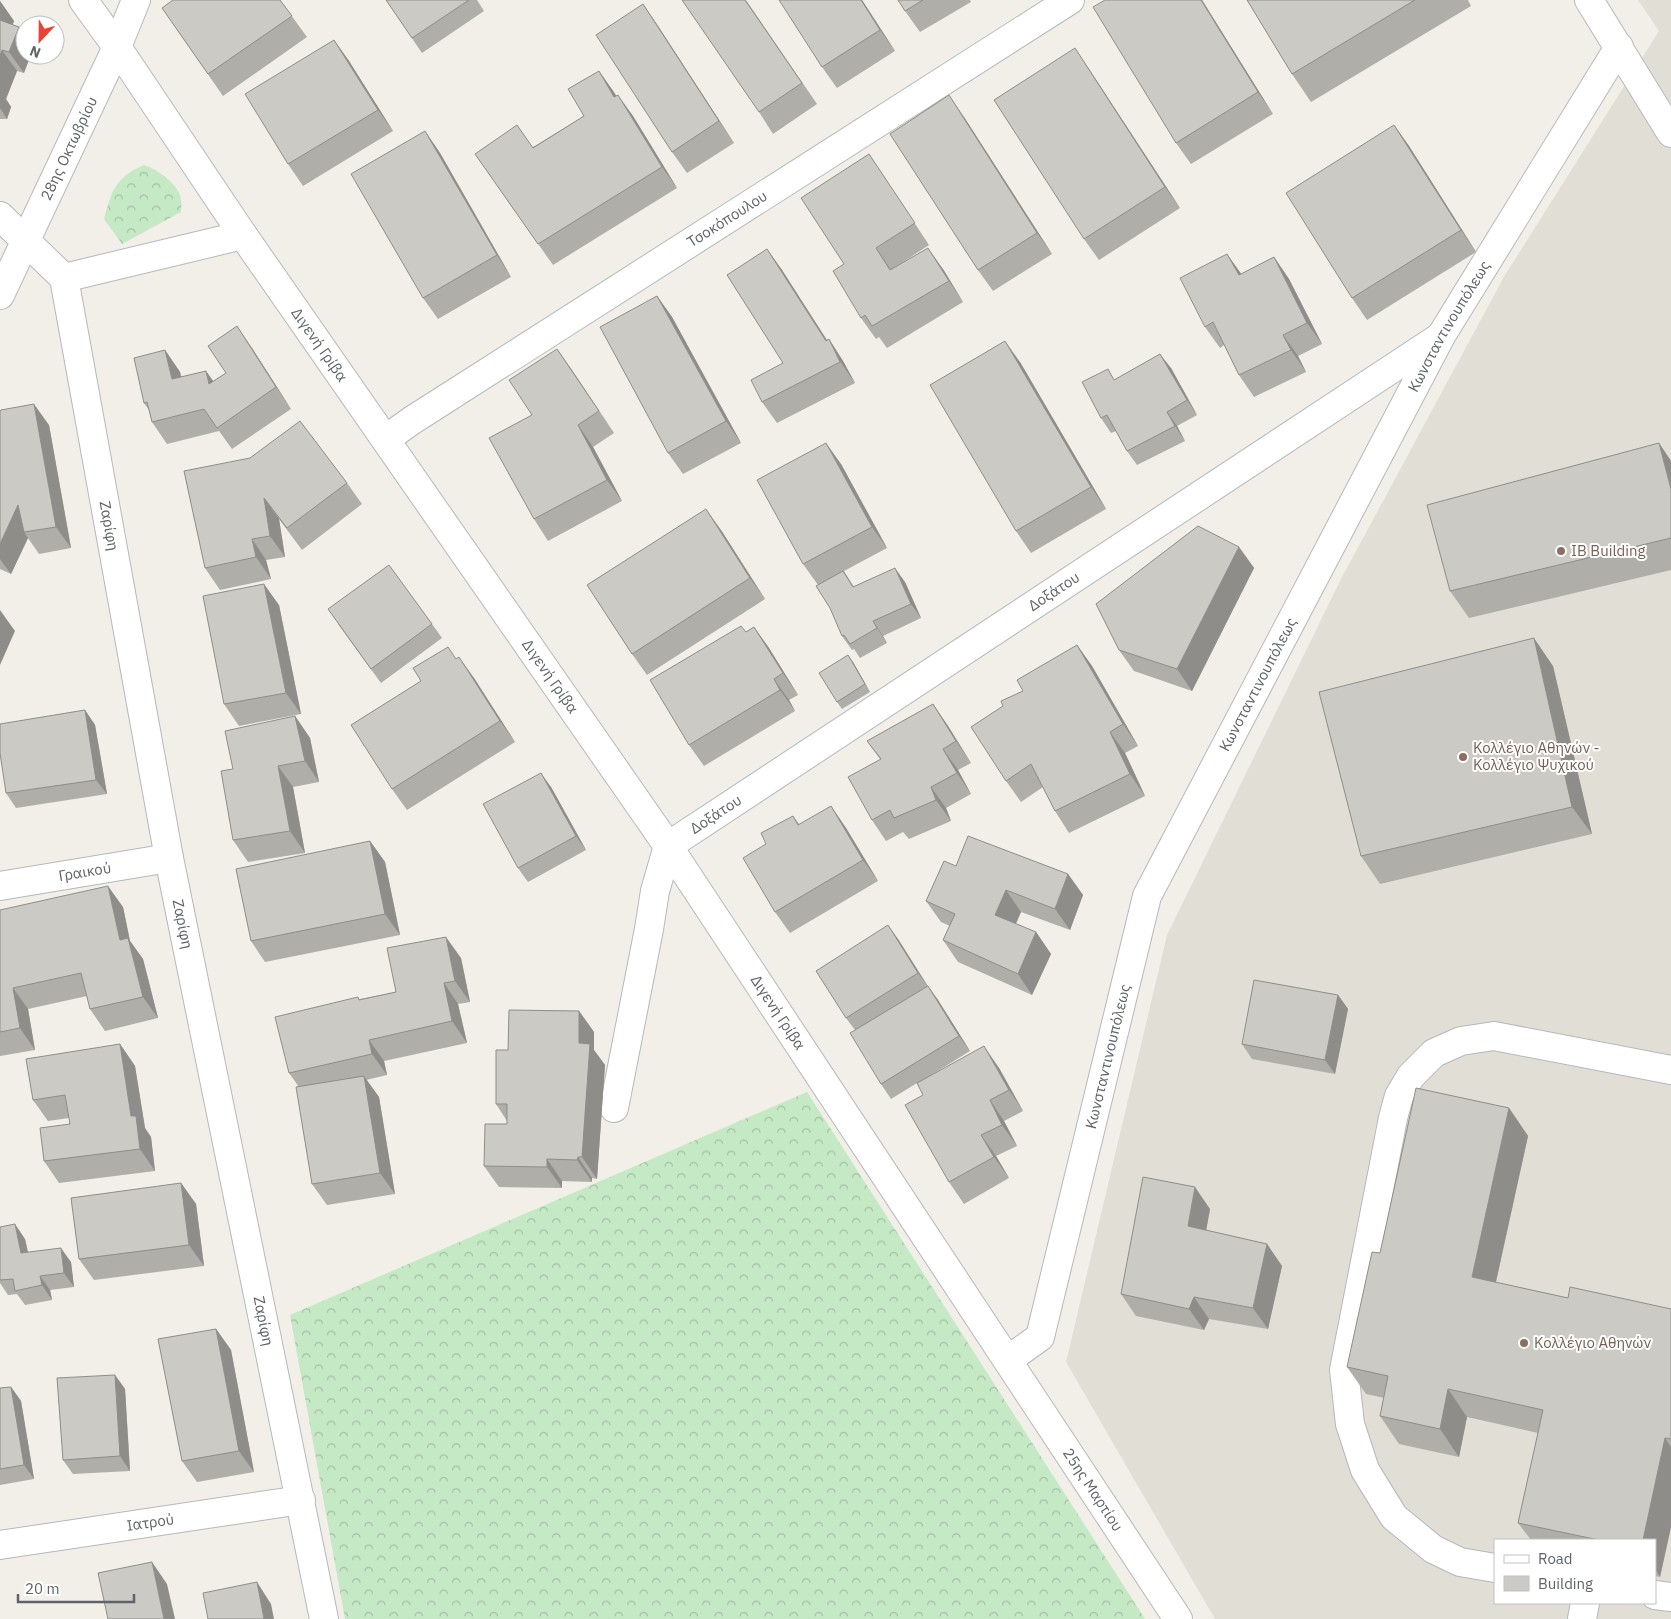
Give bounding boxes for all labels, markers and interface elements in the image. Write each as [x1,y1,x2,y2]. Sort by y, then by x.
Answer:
north arrow [15,15,65,65]
text: N [27,42,43,62]
street label: 28ης Οκτωβρίου [36,93,101,203]
street label: Τσοκόπουλου [683,186,771,251]
street label: Κωνσταντινουπόλεως [1403,257,1494,395]
street label: Διγενή Γρίβα [287,304,352,386]
street label: Ζαρίφη [96,499,123,552]
place label: IB Building [1571,541,1645,560]
marker: IB Building [1555,545,1567,557]
street label: Δοξάτου [1024,567,1083,615]
street label: Κωνσταντινουπόλεως [1215,614,1300,754]
street label: Διγενή Γρίβα [518,635,583,717]
place label: Κολλέγιο Αθηνών - Κολλέγιο Ψυχικού [1473,738,1600,774]
marker: Κολλέγιο Αθηνών - Κολλέγιο Ψυχικού [1457,751,1469,763]
street label: Δοξάτου [686,790,745,838]
street label: Γραικού [57,858,112,885]
street label: Ζαρίφη [169,897,197,951]
street label: Διγενή Γρίβα [747,971,810,1054]
street label: Κωνσταντινουπόλεως [1081,982,1134,1131]
street label: Ζαρίφη [249,1294,278,1347]
place label: Κολλέγιο Αθηνών [1534,1333,1651,1352]
marker: Κολλέγιο Αθηνών [1518,1337,1530,1349]
street label: 25ης Μαρτίου [1059,1444,1128,1535]
street label: Ιατρού [125,1509,175,1535]
legend [1494,1539,1656,1604]
text: Road [1538,1549,1573,1568]
scale bar [18,1572,134,1604]
text: Building [1538,1574,1593,1593]
text: 20 m [25,1579,60,1598]

